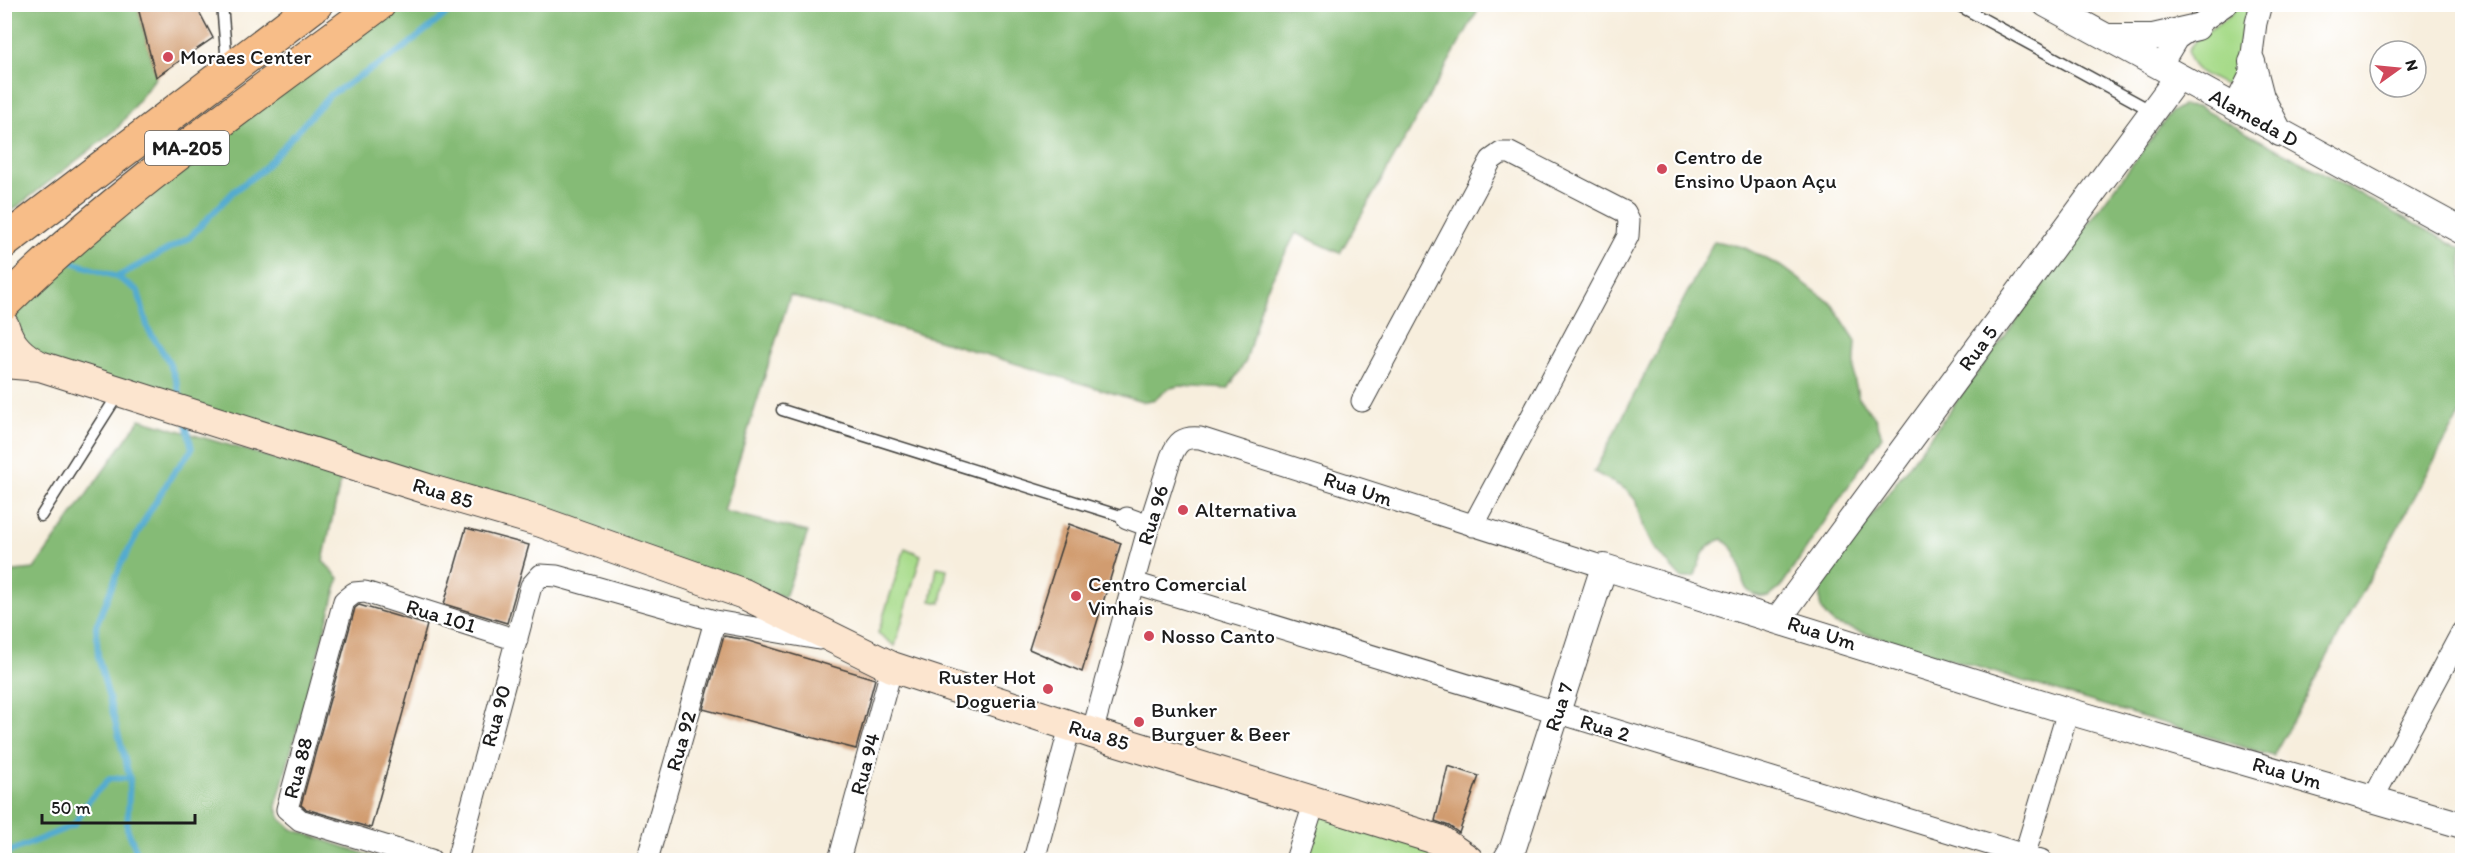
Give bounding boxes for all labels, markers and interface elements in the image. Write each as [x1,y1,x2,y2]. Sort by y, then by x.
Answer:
north arrow [2368,39,2428,99]
place label: Moraes Center [180,44,311,69]
marker: Moraes Center [161,50,175,64]
text: N [2401,58,2423,73]
street label: Alameda D [2205,83,2303,152]
road number: MA-205 [145,131,229,165]
place label: Centro de Ensino Upaon Açu [1674,144,1837,193]
marker: Centro de Ensino Upaon Açu [1655,162,1669,176]
street label: Rua 5 [1953,320,2003,375]
street label: Rua Um [1321,466,1396,511]
street label: Rua 85 [410,472,476,514]
street label: Rua 96 [1132,482,1173,548]
place label: Alternativa [1195,497,1297,522]
marker: Alternativa [1176,503,1190,517]
place label: Centro Comercial Vinhais [1088,571,1247,620]
marker: Centro Comercial Vinhais [1069,589,1083,603]
street label: Rua 101 [403,593,479,638]
street label: Rua Um [1785,610,1860,655]
place label: Nosso Canto [1161,623,1275,648]
marker: Nosso Canto [1142,629,1156,643]
place label: Ruster Hot Dogueria [938,664,1036,713]
street label: Rua 7 [1539,679,1578,734]
street label: Rua 90 [475,682,516,750]
marker: Ruster Hot Dogueria [1041,682,1055,696]
place label: Bunker Burguer & Beer [1151,697,1291,746]
street label: Rua 92 [660,708,701,774]
street label: Rua 2 [1577,708,1633,747]
street label: Rua 85 [1066,714,1132,756]
marker: Bunker Burguer & Beer [1132,715,1146,729]
street label: Rua 94 [844,730,885,798]
street label: Rua 88 [277,735,318,801]
street label: Rua Um [2250,751,2325,794]
scale bar [42,787,195,825]
text: 50 m [51,797,91,819]

